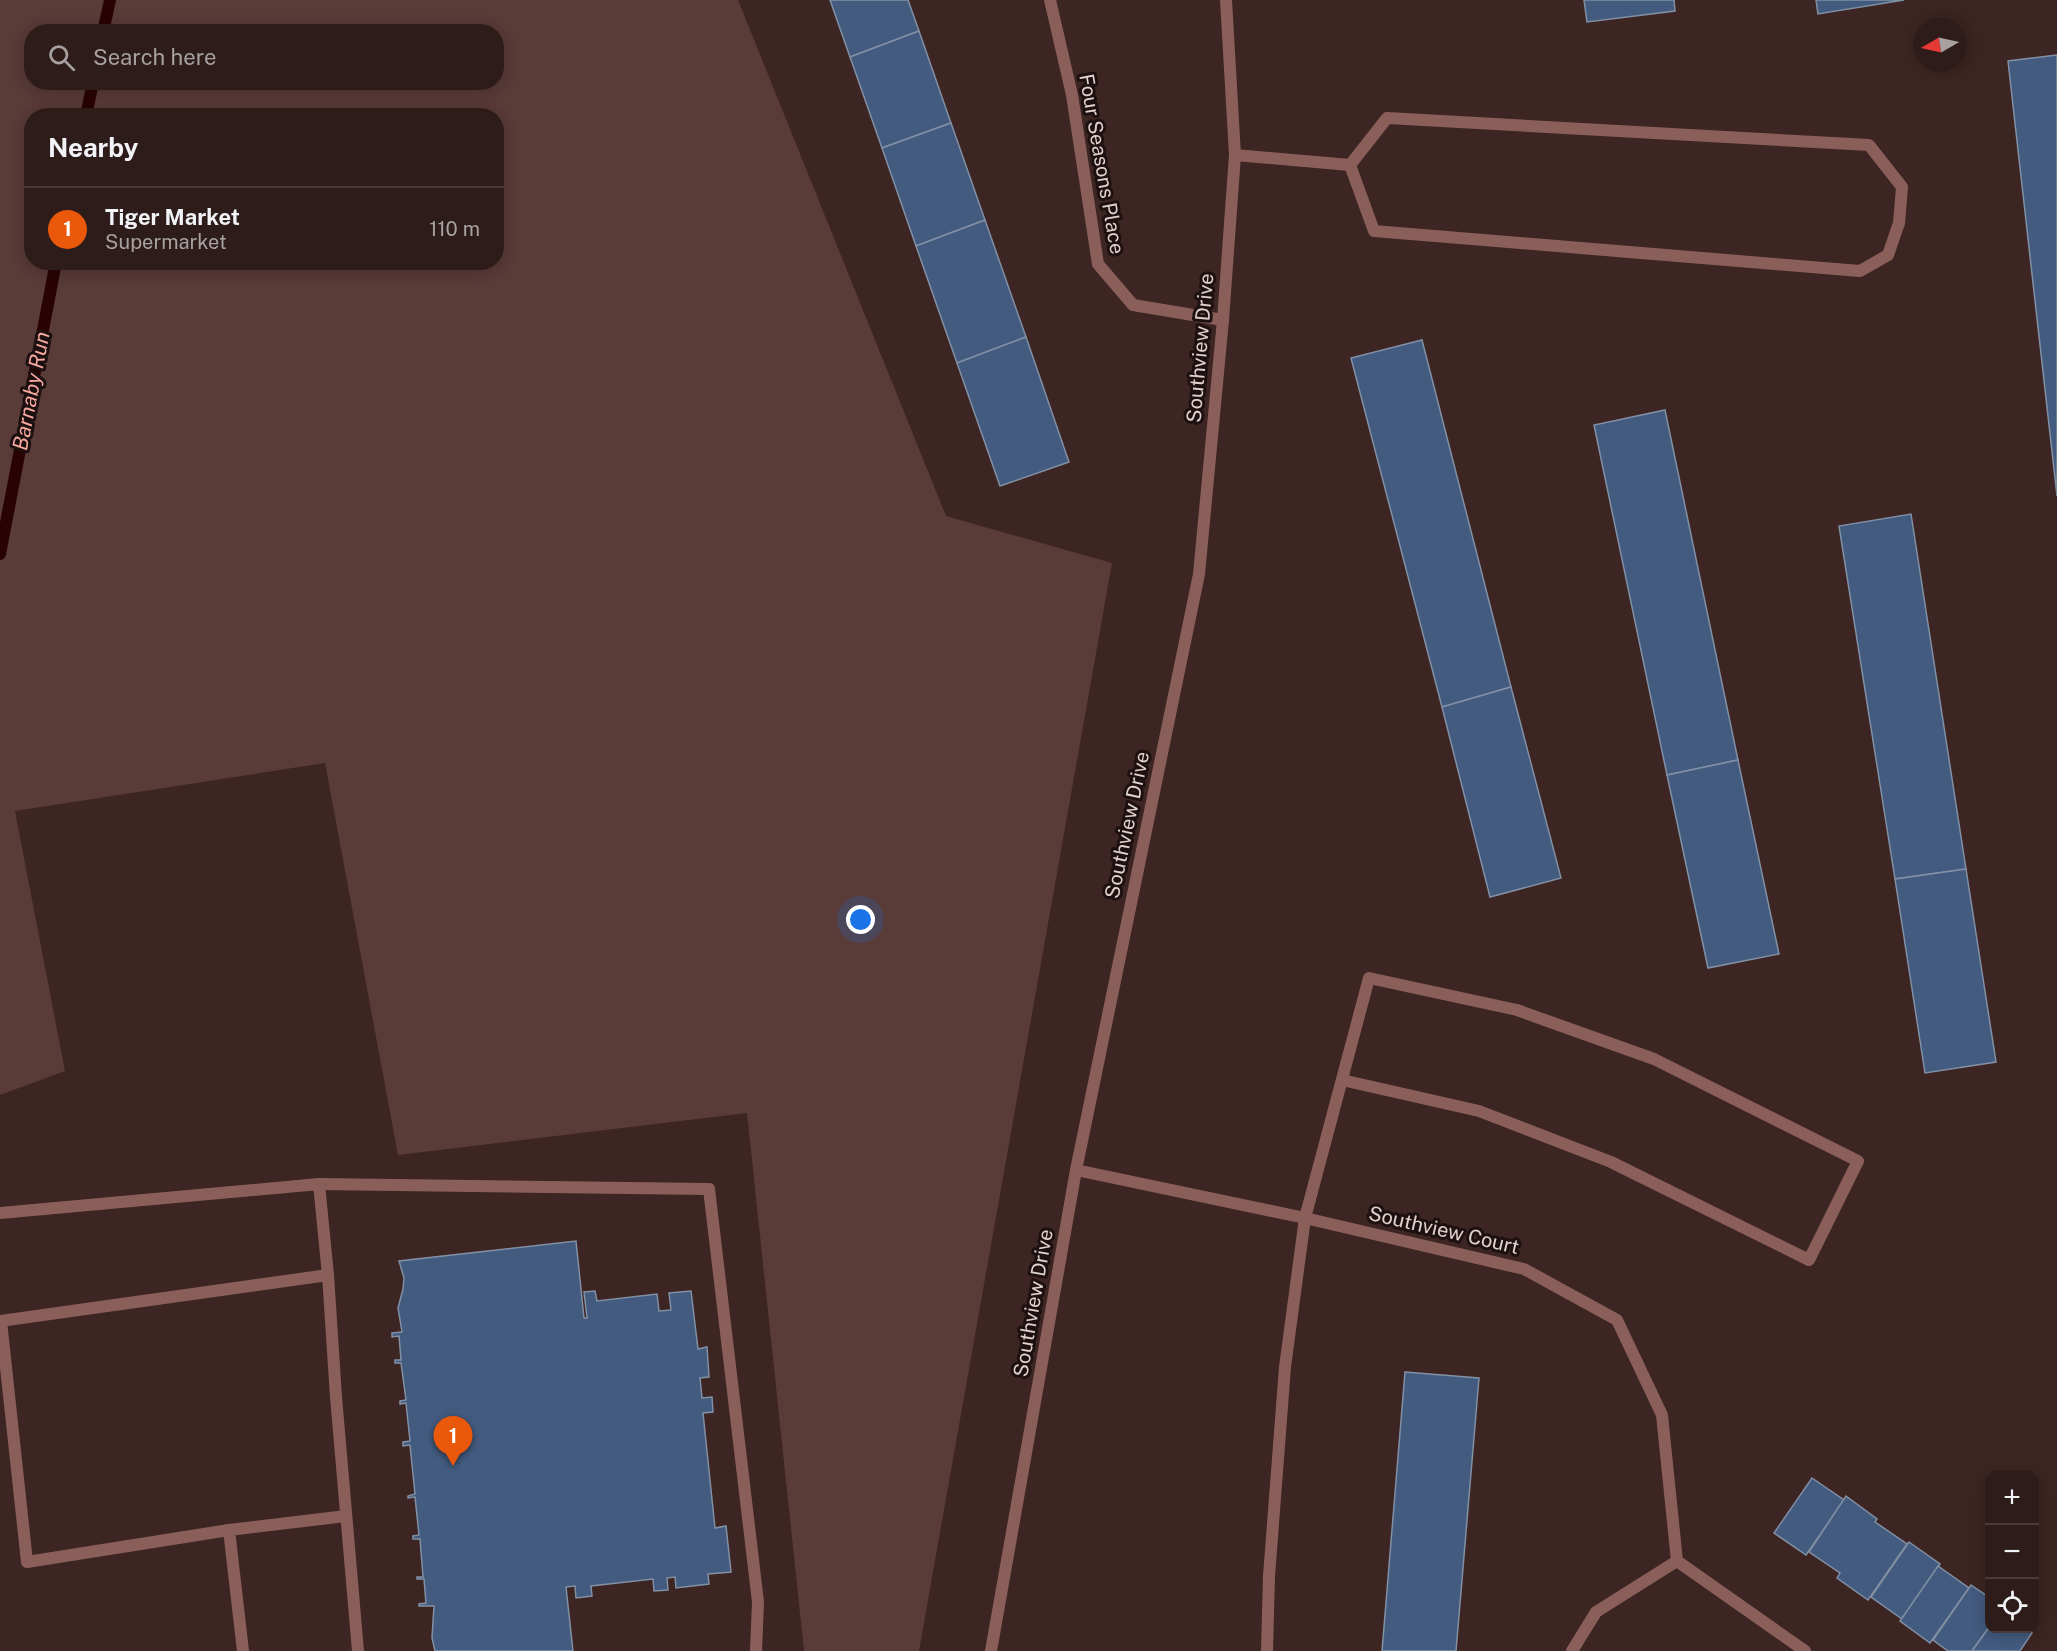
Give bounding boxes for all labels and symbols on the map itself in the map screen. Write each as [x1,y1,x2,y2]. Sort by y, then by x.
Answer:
north arrow [1913,18,1967,72]
street label: Four Seasons Place [1074,72,1130,256]
street label: Southview Drive [1182,272,1218,424]
water label: Barnaby Run [7,330,55,452]
street label: Southview Drive [1100,749,1154,901]
your location [846,905,875,934]
street label: Southview Court [1366,1201,1522,1259]
street label: Southview Drive [1008,1227,1058,1379]
pin: 1 [434,1416,472,1466]

